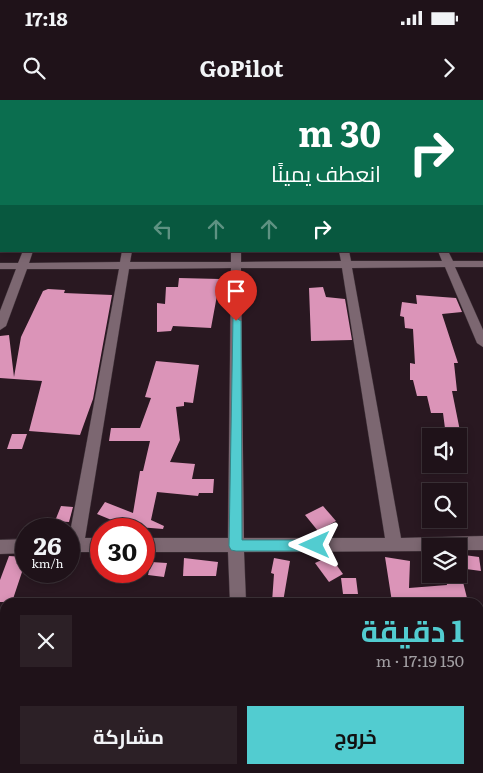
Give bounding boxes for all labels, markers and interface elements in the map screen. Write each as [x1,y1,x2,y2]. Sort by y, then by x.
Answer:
text: 17:18 [25,4,68,32]
text: GoPilot [200,51,284,84]
icon: search [20,54,48,82]
icon: forward [435,54,463,82]
text: 30 m [298,106,381,158]
icon: right [399,120,464,185]
text: انعطف يمينًا [271,156,381,189]
icon: left [149,215,177,243]
icon: ahead [202,215,230,243]
icon: ahead [255,215,283,243]
icon: right [308,215,336,243]
pin [215,270,257,321]
icon: arrive [222,277,250,305]
map controls [422,428,467,583]
button: sound [422,428,467,473]
button: search [422,483,467,528]
speed limit sign: 30 [90,518,155,583]
position arrow [288,518,340,570]
text: 26 [33,526,62,563]
button: layers [422,538,467,583]
text: km/h [32,554,63,572]
text: 1 دقيقة [361,607,464,651]
button: close [20,615,72,667]
text: 150 m · 17:19 [376,648,464,672]
button: مشاركة [20,706,237,764]
button: خروج [247,706,464,764]

